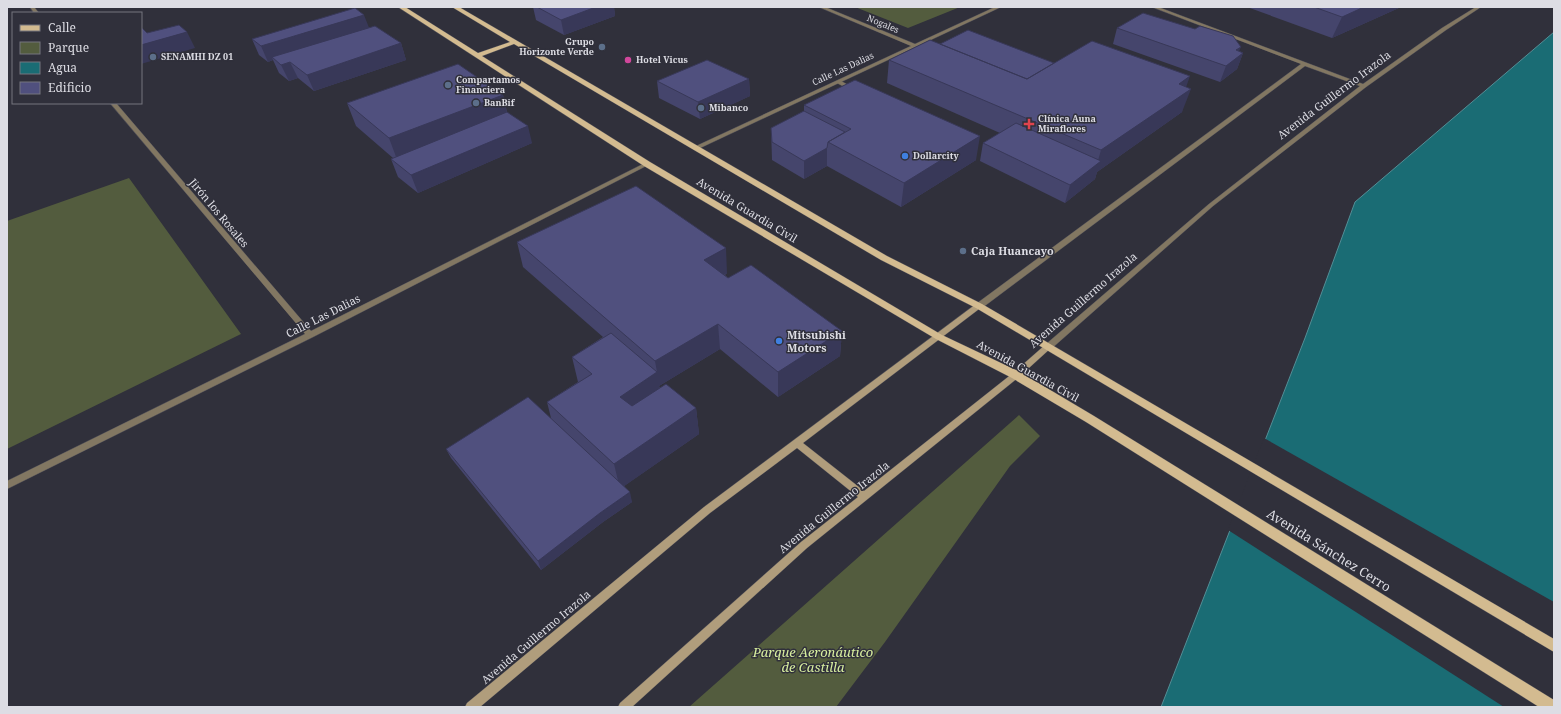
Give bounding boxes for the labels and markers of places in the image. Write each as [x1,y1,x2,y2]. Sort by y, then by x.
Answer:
place label: Grupo Horizonte Verde [519,35,594,58]
marker: Grupo Horizonte Verde [597,42,607,52]
place label: SENAMHI DZ 01 [161,50,233,63]
marker: SENAMHI DZ 01 [148,52,158,62]
place label: Hotel Vicus [636,53,688,66]
marker: Hotel Vicus [623,55,633,65]
place label: Compartamos Financiera [456,73,521,96]
marker: Compartamos Financiera [443,80,453,90]
place label: BanBif [484,96,516,109]
marker: BanBif [471,98,481,108]
place label: Mibanco [709,101,749,114]
marker: Mibanco [696,103,706,113]
place label: Clínica Auna Miraflores [1038,112,1097,135]
marker: Clínica Auna Miraflores [1023,118,1035,130]
place label: Dollarcity [913,149,959,162]
marker: Dollarcity [900,151,910,161]
place label: Caja Huancayo [971,243,1054,258]
marker: Caja Huancayo [958,246,968,256]
place label: Mitsubishi Motors [787,327,846,355]
marker: Mitsubishi Motors [774,336,784,346]

